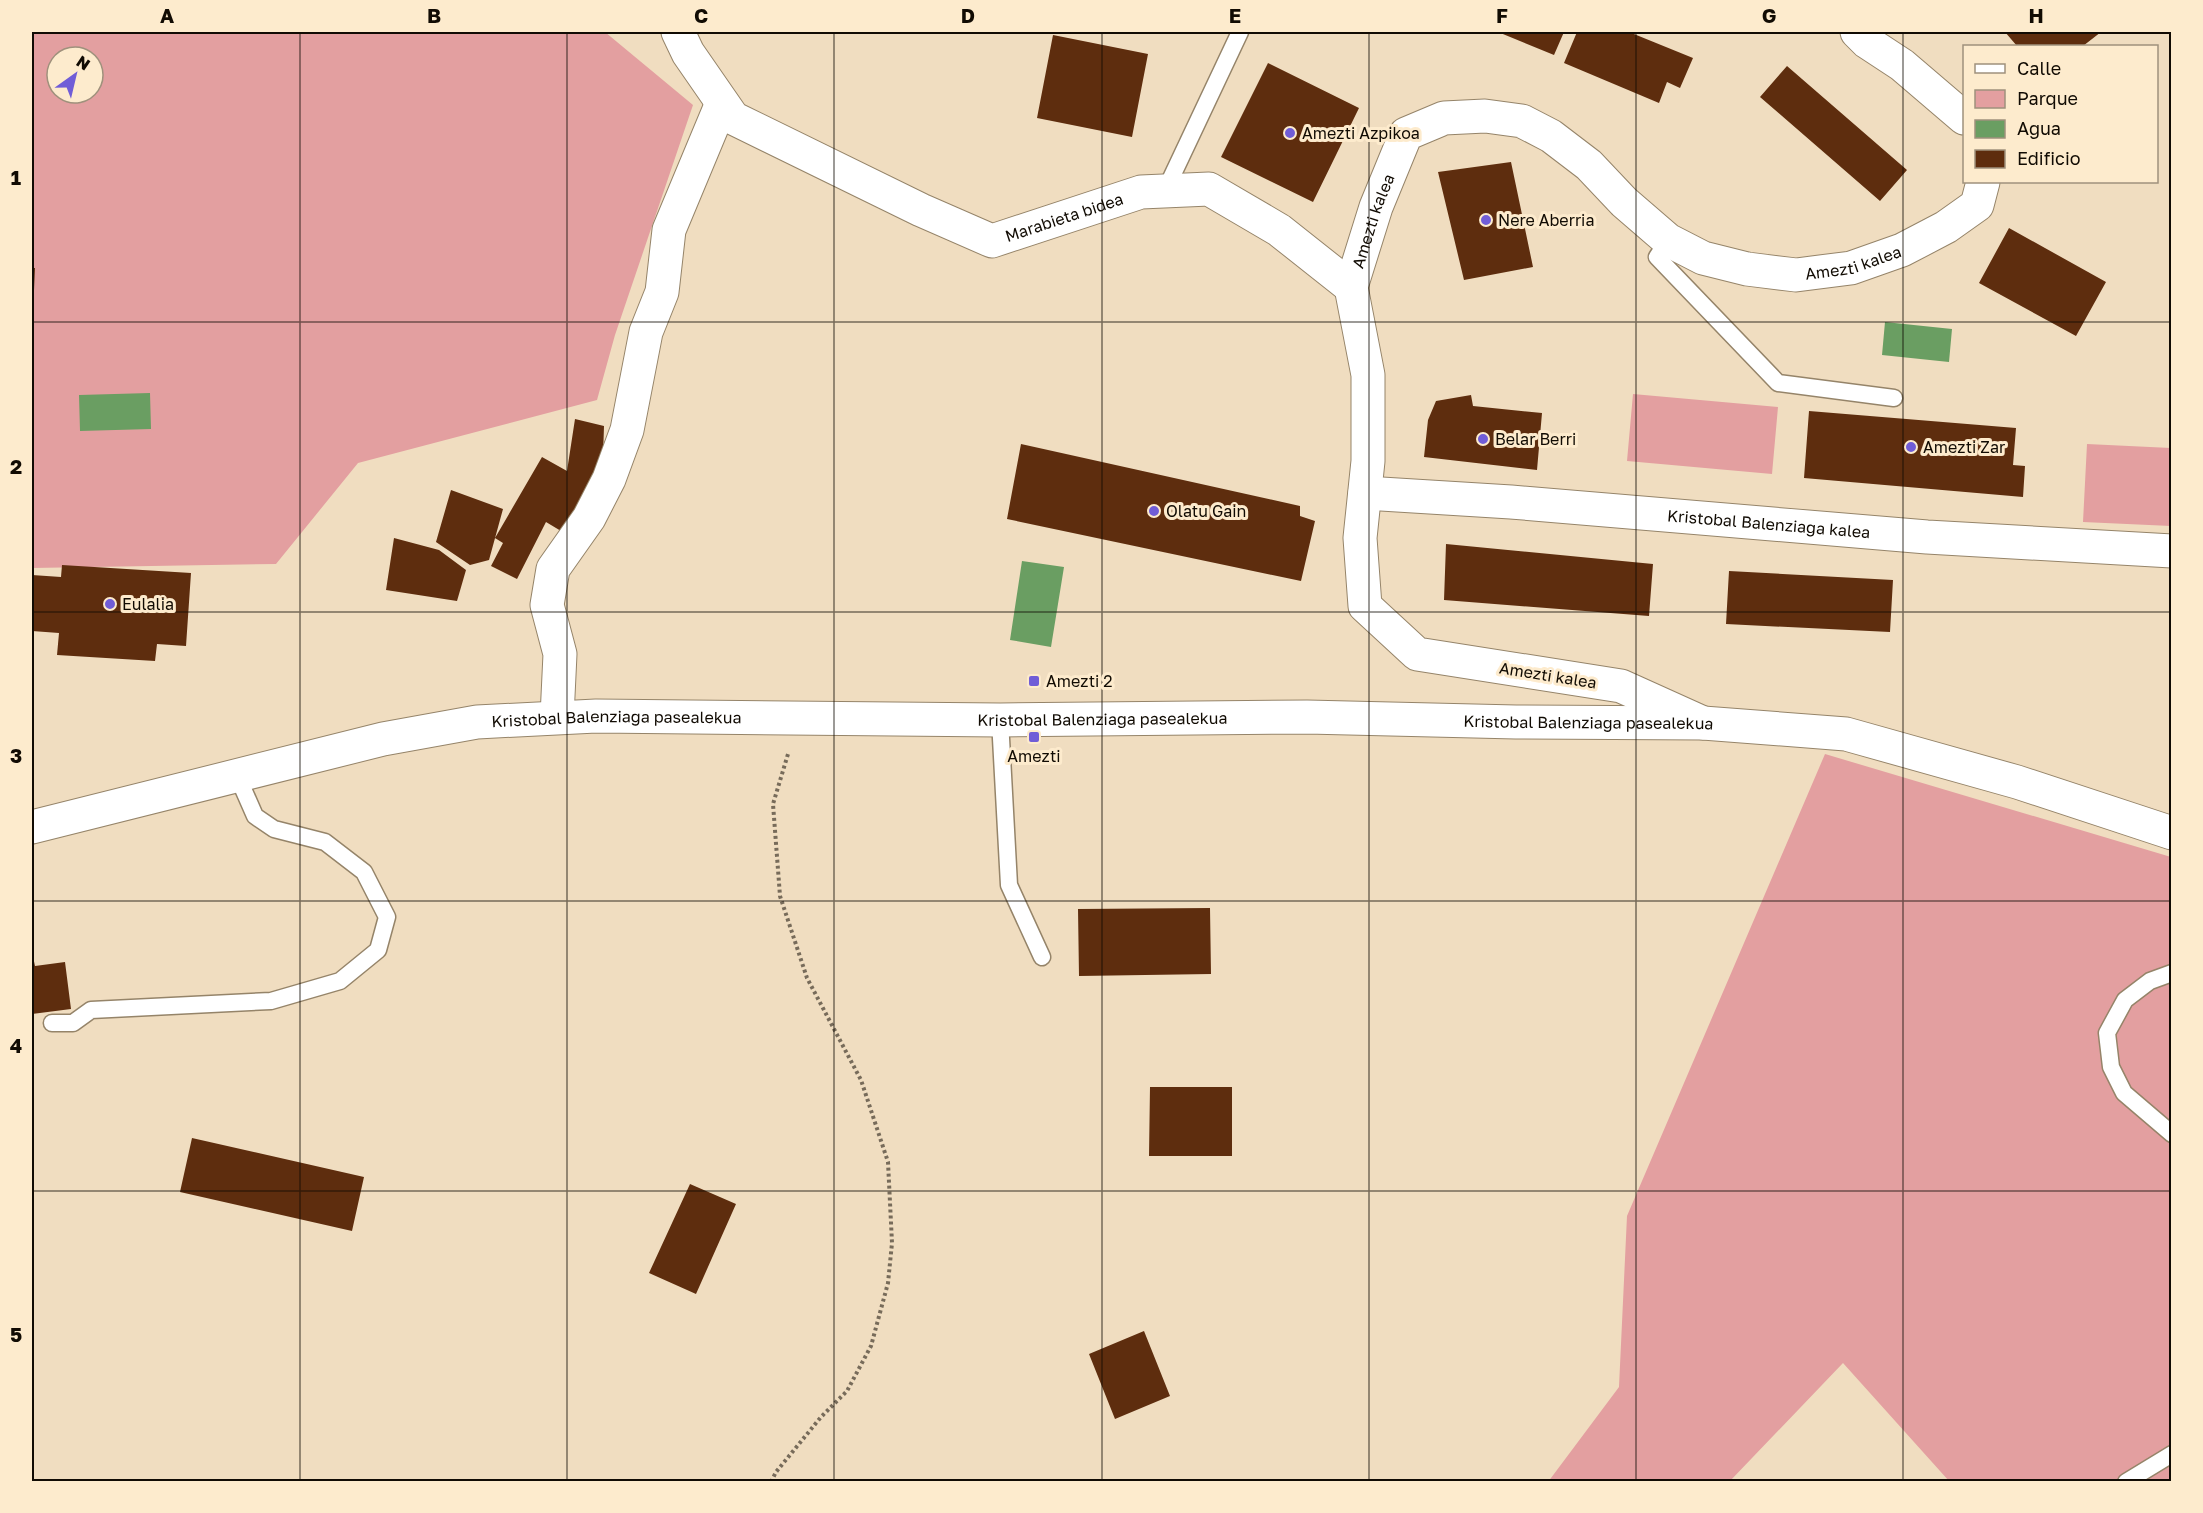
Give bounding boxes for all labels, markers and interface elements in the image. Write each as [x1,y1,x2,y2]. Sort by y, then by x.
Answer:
text: A [160,3,174,27]
text: B [427,3,441,27]
text: C [694,3,708,27]
text: D [961,3,975,27]
text: E [1229,3,1241,27]
text: F [1496,3,1508,27]
text: G [1762,3,1776,27]
text: H [2028,3,2044,27]
north arrow [45,45,105,105]
legend [1963,45,2158,183]
text: N [73,51,94,74]
text: Calle [2017,57,2061,79]
text: Parque [2017,87,2078,109]
text: Agua [2017,117,2061,139]
place label: Amezti Azpikoa [1302,123,1420,143]
marker: Amezti Azpikoa [1283,126,1297,140]
text: Edificio [2017,147,2081,169]
text: 1 [11,165,21,189]
street label: Amezti kalea [1347,171,1399,271]
street label: Marabieta bidea [1002,189,1126,246]
place label: Nere Aberria [1498,210,1594,230]
marker: Nere Aberria [1479,213,1493,227]
street label: Amezti kalea [1804,241,1904,284]
place label: Belar Berri [1495,429,1576,449]
marker: Belar Berri [1476,432,1490,446]
place label: Amezti Zar [1923,437,2005,457]
marker: Amezti Zar [1904,440,1918,454]
text: 2 [10,454,22,478]
place label: Olatu Gain [1166,501,1246,521]
marker: Olatu Gain [1147,504,1161,518]
street label: Kristobal Balenziaga kalea [1667,505,1871,542]
place label: Eulalia [122,594,174,614]
marker: Eulalia [103,597,117,611]
street label: Amezti kalea [1498,657,1598,693]
place label: Amezti 2 [1046,671,1113,691]
marker: Amezti 2 [1027,674,1041,688]
street label: Kristobal Balenziaga pasealekua [491,706,742,731]
street label: Kristobal Balenziaga pasealekua [977,708,1228,730]
street label: Kristobal Balenziaga pasealekua [1463,711,1714,734]
marker: Amezti [1027,730,1041,744]
text: 3 [10,743,22,767]
place label: Amezti [1007,746,1061,766]
text: 4 [10,1033,22,1057]
text: 5 [10,1322,22,1346]

